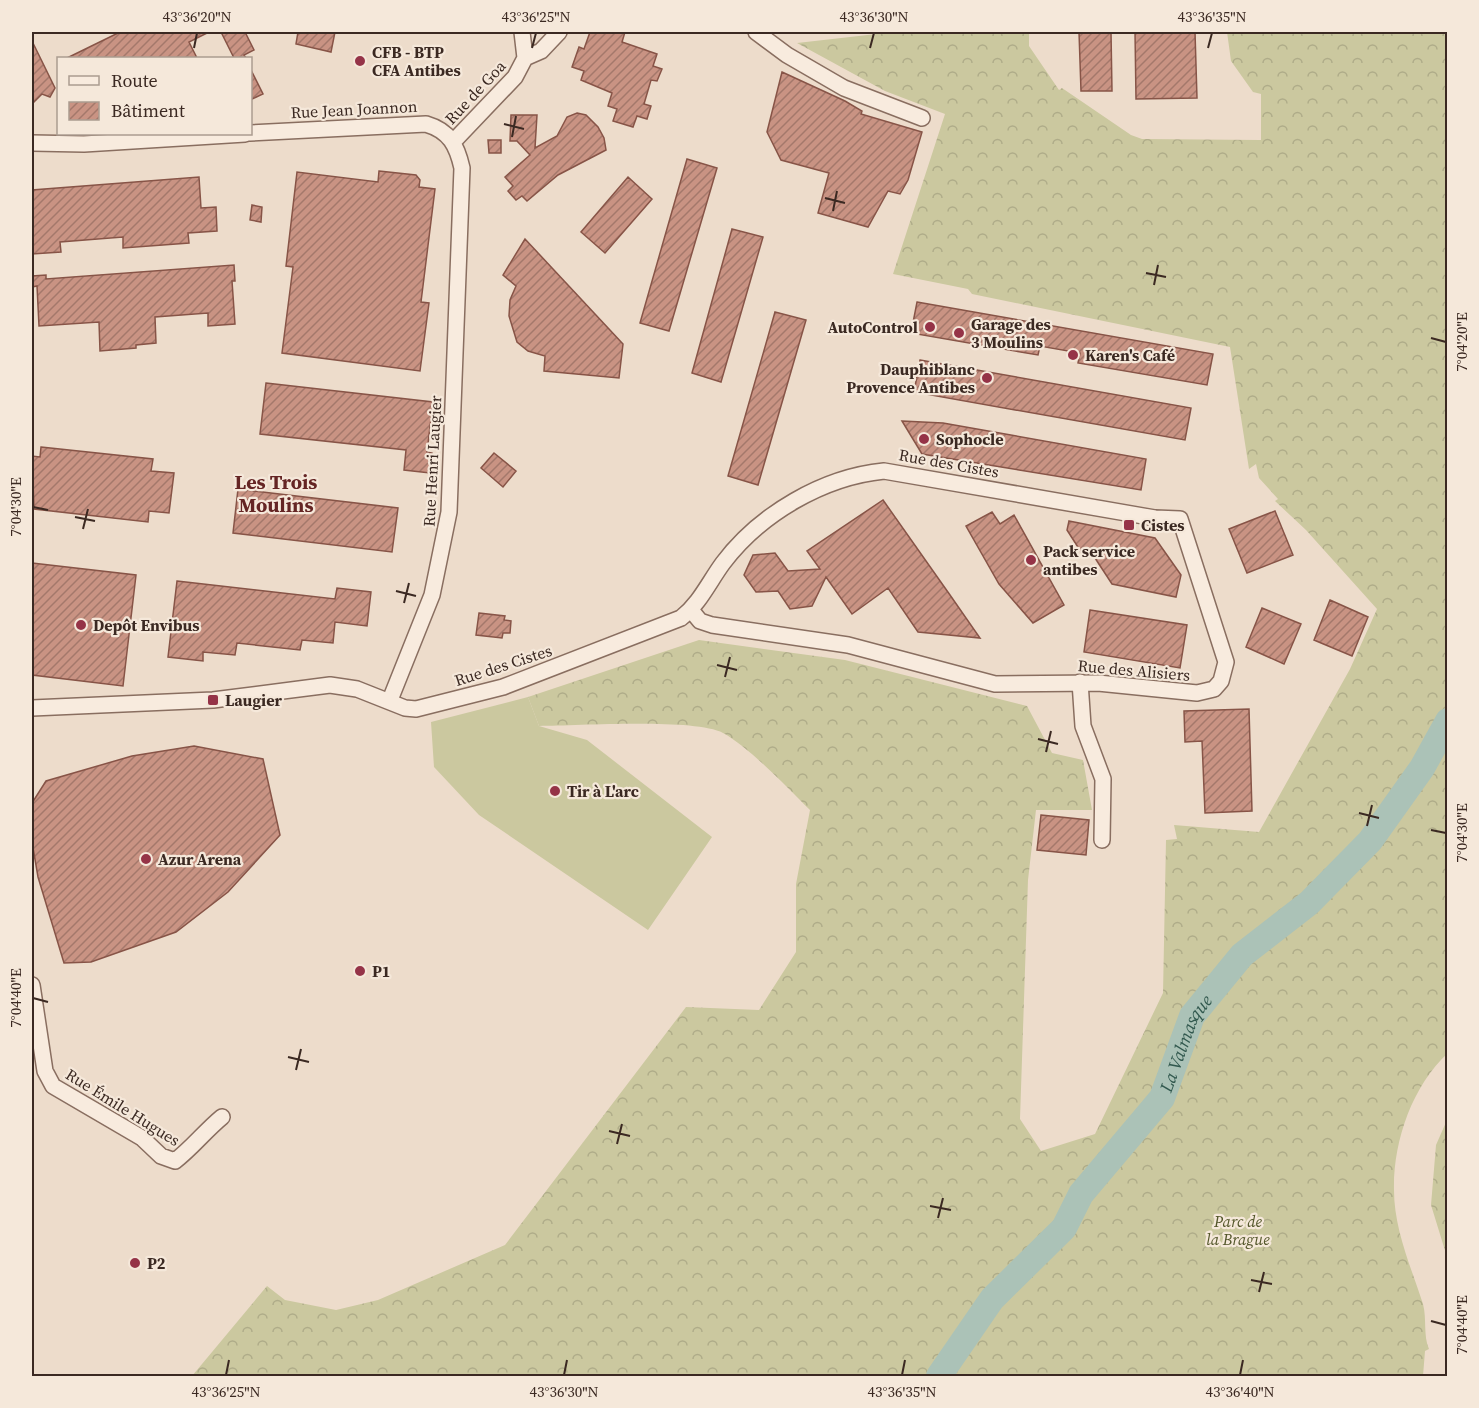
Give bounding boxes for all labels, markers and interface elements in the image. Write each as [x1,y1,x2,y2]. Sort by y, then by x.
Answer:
text: 43°36'20"N [162,6,232,27]
text: 43°36'25"N [501,6,571,27]
text: 43°36'30"N [839,6,909,27]
text: 43°36'35"N [1177,6,1247,27]
place label: CFB - BTP CFA Antibes [372,41,461,81]
marker: CFB - BTP CFA Antibes [353,54,367,68]
street label: Rue de Goa [440,55,511,129]
legend [57,57,252,135]
text: Route [111,68,158,93]
street label: Rue Jean Joannon [290,95,418,123]
text: Bâtiment [111,98,185,123]
text: 7°04'20"E [1451,312,1472,372]
place label: Garage des 3 Moulins [971,313,1051,353]
place label: AutoControl [828,316,918,338]
marker: AutoControl [923,320,937,334]
marker: Garage des 3 Moulins [952,326,966,340]
place label: Karen's Café [1085,344,1175,366]
marker: Karen's Café [1066,348,1080,362]
place label: Dauphiblanc Provence Antibes [846,358,975,398]
marker: Dauphiblanc Provence Antibes [980,371,994,385]
street label: Rue Henri Laugier [418,395,446,527]
place label: Sophocle [936,428,1004,450]
marker: Sophocle [917,432,931,446]
street label: Rue des Cistes [897,443,1001,483]
district label: Les Trois Moulins [235,468,317,519]
text: 7°04'30"E [5,477,26,537]
place label: Cistes [1141,514,1185,536]
marker: Cistes [1122,518,1136,532]
place label: Pack service antibes [1043,540,1135,580]
marker: Pack service antibes [1024,553,1038,567]
place label: Depôt Envibus [93,614,200,636]
marker: Depôt Envibus [74,618,88,632]
street label: Rue des Cistes [451,639,555,691]
street label: Rue des Alisiers [1077,654,1191,686]
place label: Laugier [225,689,282,711]
marker: Laugier [206,693,220,707]
place label: Tir à L'arc [567,780,639,802]
marker: Tir à L'arc [548,784,562,798]
text: 7°04'30"E [1451,803,1472,863]
place label: Azur Arena [158,848,242,870]
marker: Azur Arena [139,852,153,866]
place label: P1 [372,960,390,982]
marker: P1 [353,964,367,978]
text: 7°04'40"E [5,968,26,1028]
water label: La Valmasque [1152,988,1218,1096]
street label: Rue Émile Hugues [62,1063,184,1151]
park label: Parc de la Brague [1206,1210,1270,1250]
place label: P2 [147,1252,166,1274]
marker: P2 [128,1256,142,1270]
text: 7°04'40"E [1451,1295,1472,1355]
text: 43°36'25"N [191,1381,261,1402]
text: 43°36'30"N [529,1381,599,1402]
text: 43°36'35"N [867,1381,937,1402]
text: 43°36'40"N [1205,1381,1275,1402]

